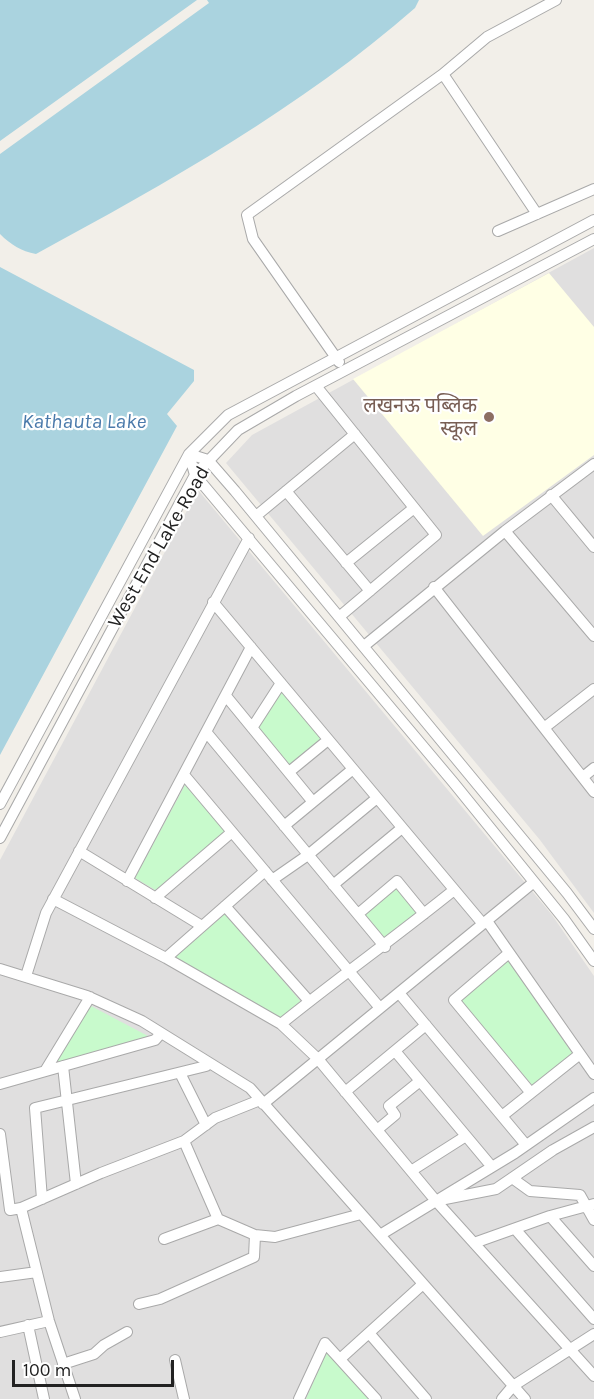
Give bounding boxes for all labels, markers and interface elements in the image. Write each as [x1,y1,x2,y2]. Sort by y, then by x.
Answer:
place label: लखनऊ पब्लिक स्कूल [363,394,477,441]
water label: Kathauta Lake [22,409,146,435]
marker: लखनऊ पब्लिक स्कूल [482,410,496,424]
street label: West End Lake Road [103,462,215,632]
scale bar [15,1348,177,1386]
text: 100 m [23,1359,71,1381]

